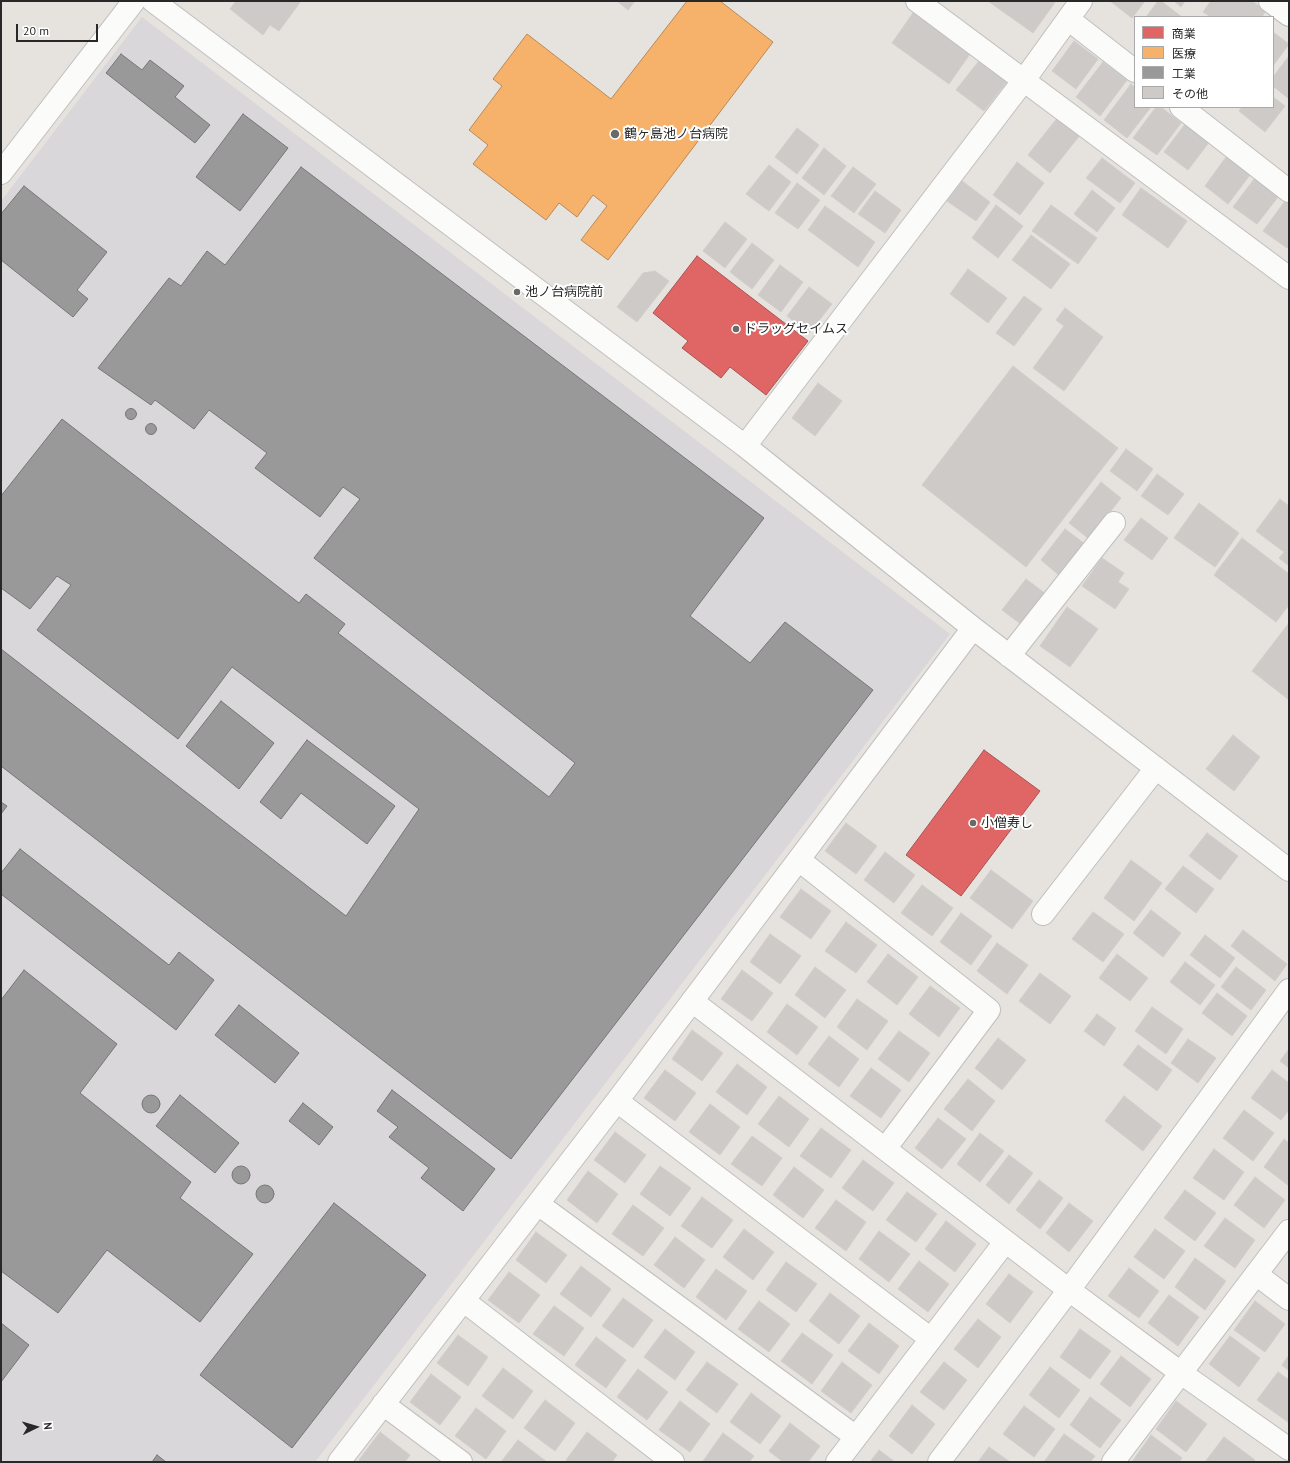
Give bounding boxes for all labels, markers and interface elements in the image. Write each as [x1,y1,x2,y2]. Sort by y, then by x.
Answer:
scale bar [18,16,100,42]
legend [1134,16,1274,108]
text: 20 m [23,23,49,38]
text: 商業 [1172,26,1196,41]
text: 医療 [1172,46,1196,61]
text: 工業 [1172,66,1196,81]
text: その他 [1172,86,1208,101]
place label: 鶴ヶ島池ノ台病院 [624,126,728,142]
marker: 鶴ヶ島池ノ台病院 [609,128,621,140]
place label: 池ノ台病院前 [525,284,603,300]
marker: 池ノ台病院前 [512,287,522,297]
place label: ドラッグセイムス [744,321,848,337]
marker: ドラッグセイムス [731,324,741,334]
place label: 小僧寿し [981,815,1033,831]
marker: 小僧寿し [968,818,978,828]
north arrow [16,1407,56,1447]
text: N [41,1422,55,1430]

